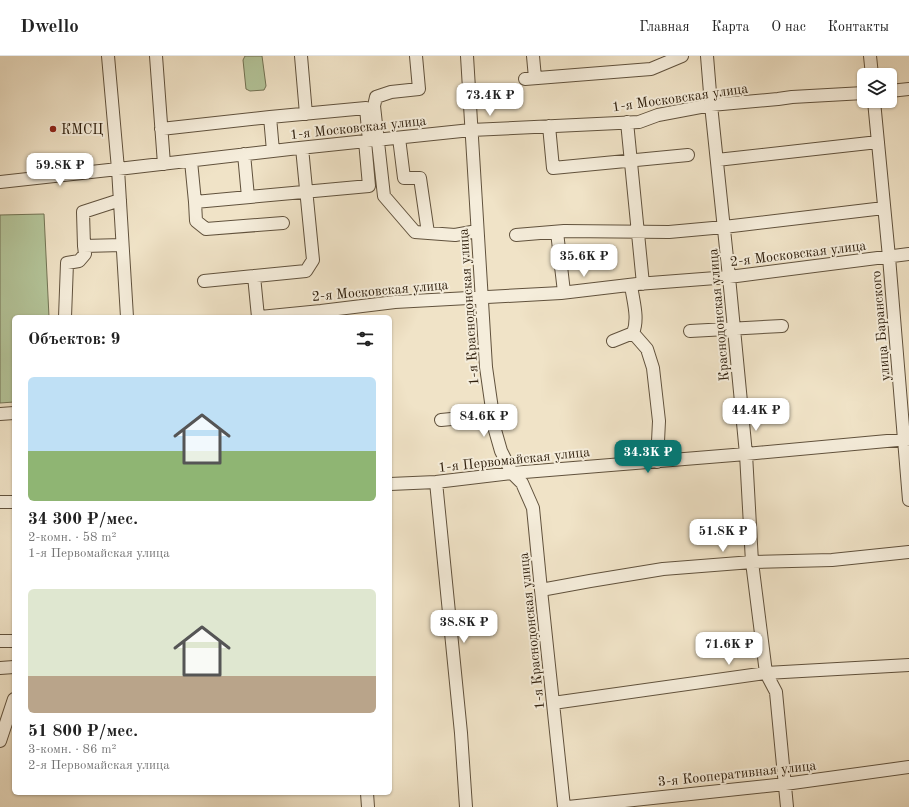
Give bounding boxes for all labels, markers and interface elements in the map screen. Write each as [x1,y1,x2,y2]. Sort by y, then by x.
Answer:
text: Dwello [20,18,79,37]
text: Главная [639,20,689,34]
text: Карта [711,20,749,34]
text: О нас [771,20,806,34]
text: Контакты [828,20,889,34]
map controls [857,68,897,108]
button: layers [857,68,897,108]
street label: 1-я Московская улица [611,82,749,114]
pin: 73.4K ₽ [453,83,527,117]
text: 73.4K ₽ [465,89,515,102]
street label: 1-я Московская улица [289,114,427,142]
place label: КМСЦ [61,123,104,137]
marker: КМСЦ [48,124,58,134]
pin: 59.8K ₽ [23,153,97,187]
text: 59.8K ₽ [35,159,85,172]
street label: 1-я Краснодонская улица [457,228,481,386]
street label: 2-я Московская улица [729,239,867,269]
pin: 35.6K ₽ [547,244,621,278]
street label: Краснодонская улица [706,248,732,382]
text: 35.6K ₽ [559,250,609,263]
street label: улица Баранского [869,270,893,382]
street label: 2-я Московская улица [311,278,449,304]
icon: filters [354,328,376,350]
text: Объектов: 9 [28,331,120,348]
pin: 44.4K ₽ [719,398,793,432]
icon: home [166,403,238,475]
pin: 84.6K ₽ [447,404,521,438]
text: 44.4K ₽ [731,404,781,417]
text: 84.6K ₽ [459,410,509,423]
pin: 34.3K ₽ [611,440,685,474]
street label: 1-я Первомайская улица [438,445,591,475]
text: 34.3K ₽ [623,446,673,459]
text: 34 300 ₽/мес. [28,511,138,528]
pin: 51.8K ₽ [686,519,760,553]
text: 51.8K ₽ [698,525,748,538]
text: 2-комн. · 58 m² [28,531,116,544]
text: 1-я Первомайская улица [28,547,170,560]
street label: 1-я Краснодонская улица [517,552,547,710]
pin: 38.8K ₽ [427,610,501,644]
icon: home [166,615,238,687]
text: 38.8K ₽ [439,616,489,629]
pin: 71.6K ₽ [692,632,766,666]
text: 71.6K ₽ [704,638,754,651]
text: 51 800 ₽/мес. [28,723,138,740]
text: 3-комн. · 86 m² [28,743,116,756]
text: 2-я Первомайская улица [28,759,170,772]
street label: 3-я Кооперативная улица [657,759,817,789]

